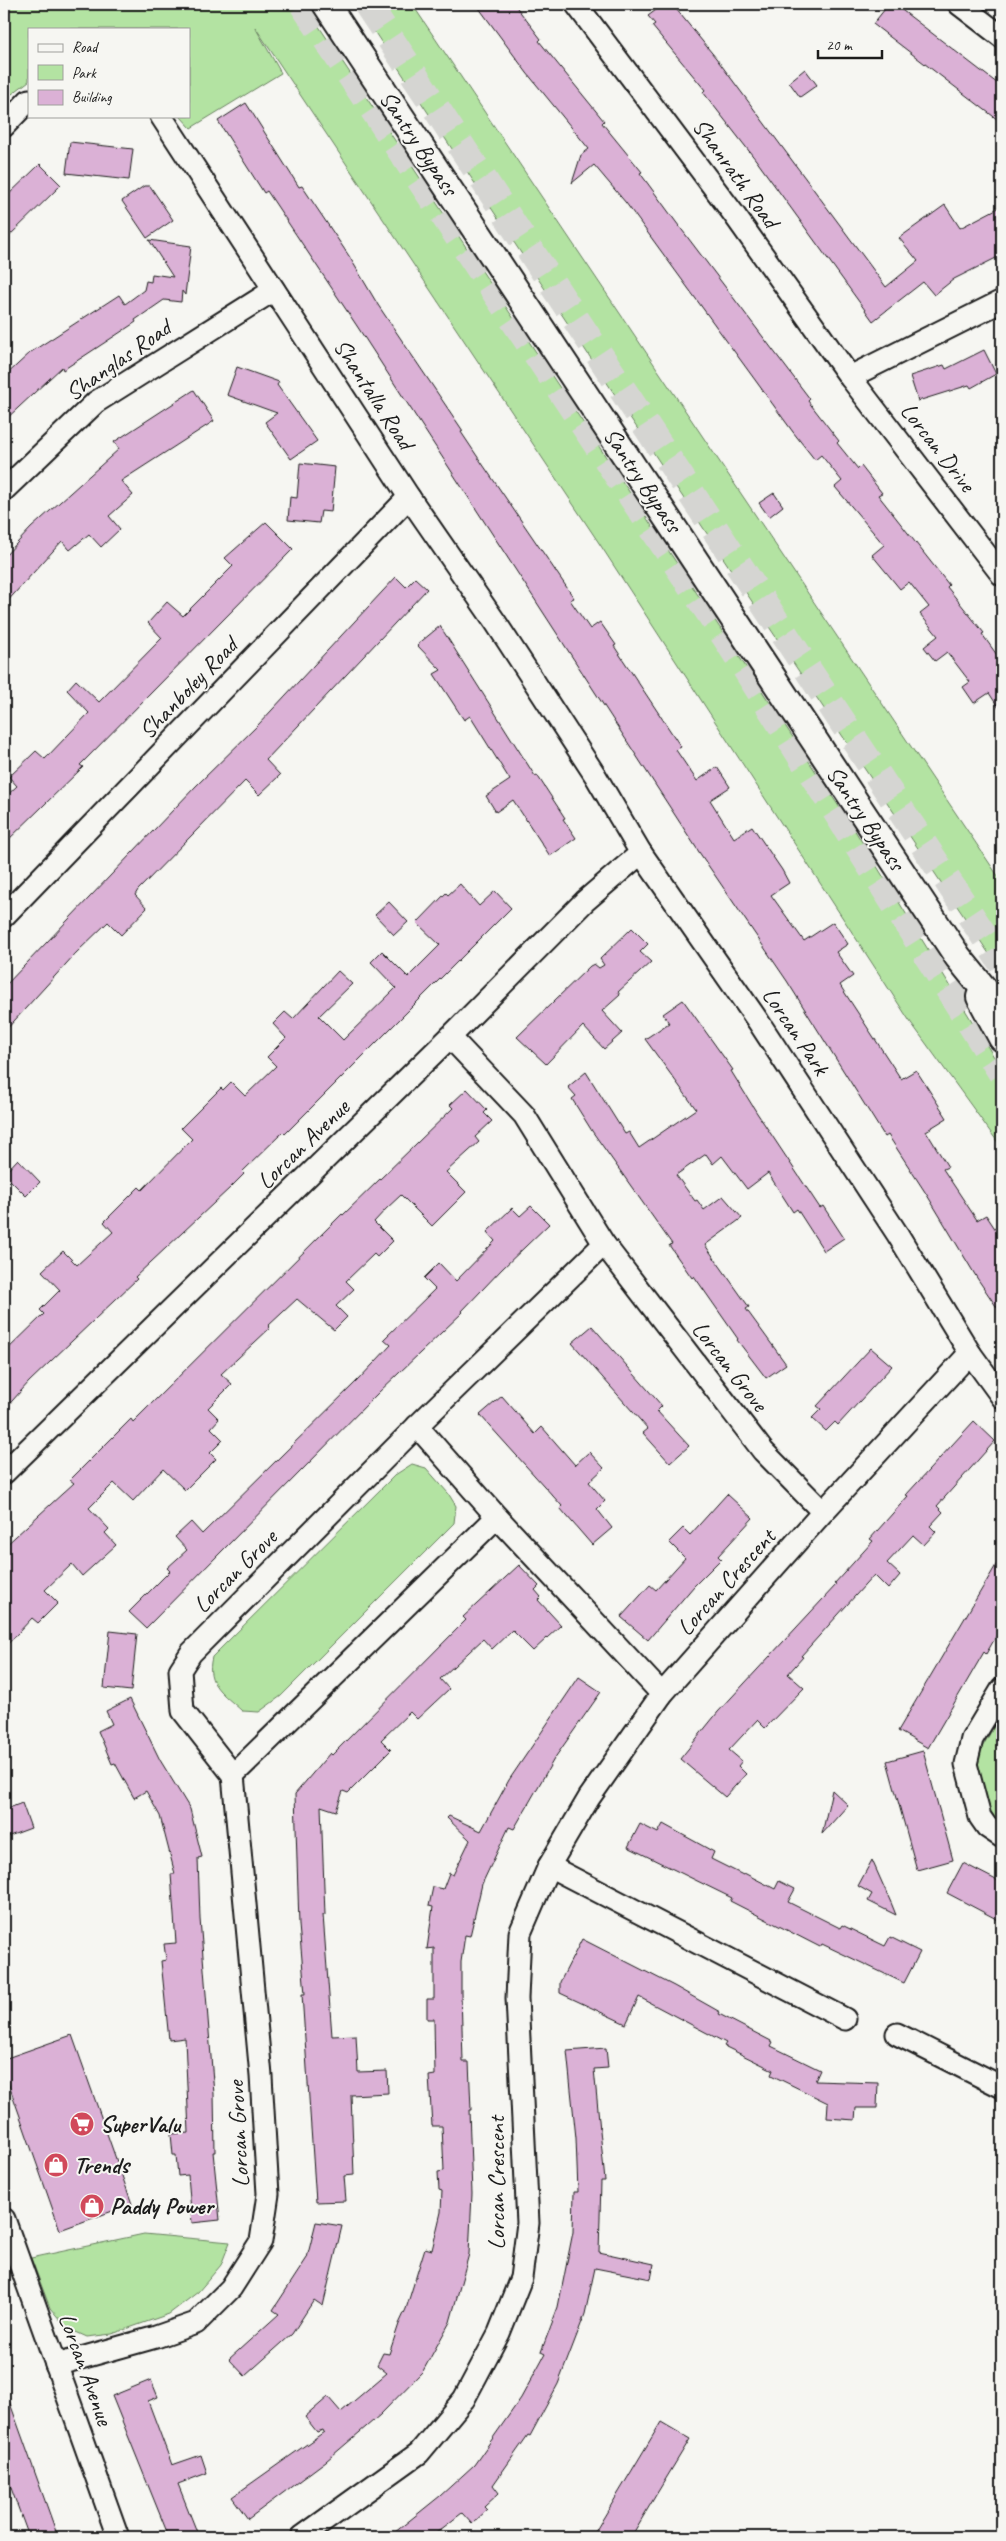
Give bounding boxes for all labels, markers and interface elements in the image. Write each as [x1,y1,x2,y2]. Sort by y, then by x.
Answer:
legend [28,28,190,118]
scale bar [818,28,882,60]
text: 20 m [826,36,853,55]
text: Road [72,38,99,57]
text: Park [72,64,97,83]
street label: Santry Bypass [373,85,466,203]
text: Building [72,88,112,107]
street label: Shanrath Road [686,112,788,237]
street label: Shanglas Road [60,311,179,407]
street label: Shantalla Road [327,333,423,458]
street label: Lorcan Drive [894,396,983,499]
street label: Santry Bypass [597,422,690,540]
street label: Shanboley Road [132,628,246,745]
street label: Santry Bypass [820,760,913,878]
street label: Lorcan Park [756,981,837,1082]
street label: Lorcan Avenue [250,1091,357,1195]
street label: Lorcan Grove [685,1315,776,1419]
street label: Lorcan Grove [187,1521,285,1619]
street label: Lorcan Crescent [670,1521,783,1642]
street label: Lorcan Grove [220,2078,256,2188]
place label: SuperValu [100,2109,182,2139]
supermarket icon: SuperValu [69,2111,95,2137]
street label: Lorcan Crescent [481,2114,511,2250]
place label: Trends [74,2150,131,2180]
shop icon: Trends [43,2152,69,2178]
place label: Paddy Power [110,2191,215,2221]
shop icon: Paddy Power [79,2193,105,2219]
street label: Lorcan Avenue [52,2309,121,2431]

